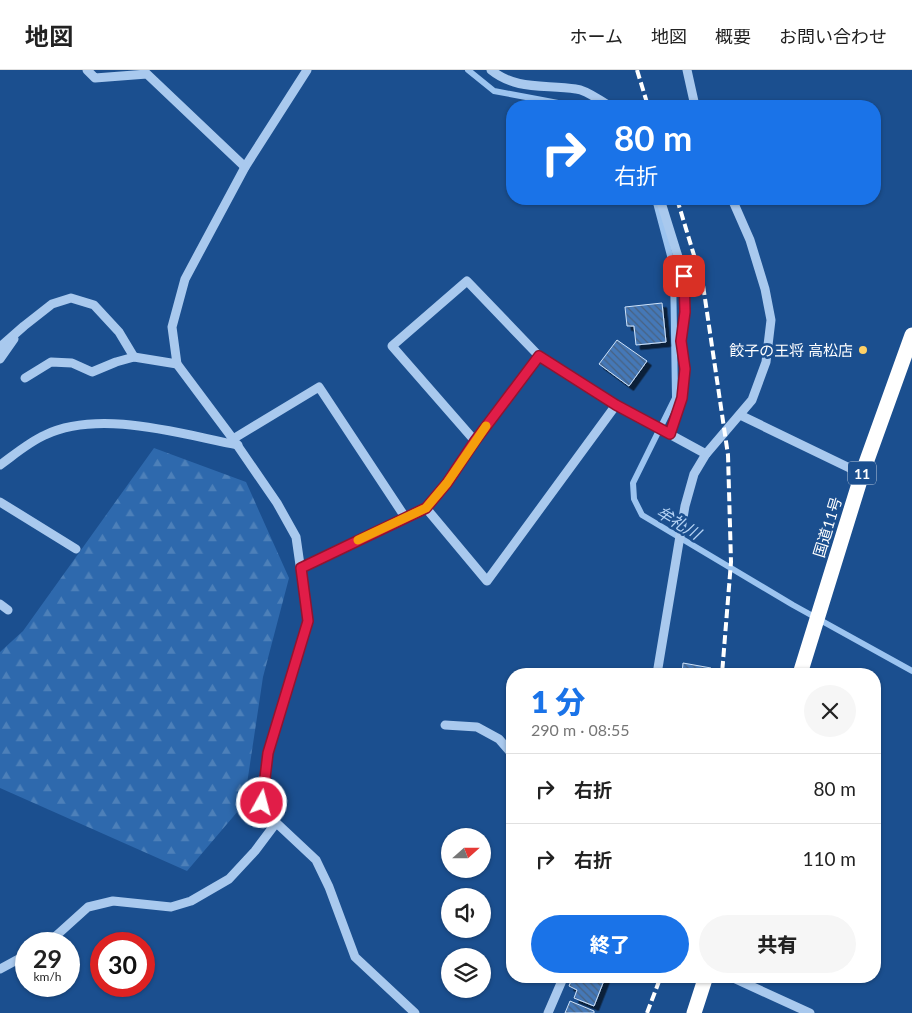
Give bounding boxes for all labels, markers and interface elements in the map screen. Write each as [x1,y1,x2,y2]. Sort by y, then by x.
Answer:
text: 地図 [25,21,73,50]
text: ホーム [570,25,623,47]
text: 地図 [651,25,687,47]
text: 概要 [715,25,751,47]
text: お問い合わせ [779,25,887,47]
text: 80 m [614,116,692,158]
icon: right [531,120,596,185]
text: 右折 [614,162,658,189]
pin [663,255,705,297]
icon: arrive [670,262,698,290]
place label: 餃子の王将 高松店 [729,341,853,359]
marker: 餃子の王将 高松店 [857,344,869,356]
road number: 11 [848,462,876,484]
street label: 国道11号 [809,495,845,559]
water label: 牟礼川 [654,501,706,544]
text: 1 分 [531,683,585,719]
button: close [804,685,856,737]
text: 290 m · 08:55 [531,720,630,739]
icon: right [531,775,559,803]
position arrow [235,776,287,828]
text: 80 m [813,777,856,800]
text: 右折 [574,778,612,801]
north arrow [441,828,491,878]
map controls [441,828,491,998]
icon: right [531,845,559,873]
text: 110 m [802,847,856,870]
text: 右折 [574,848,612,871]
button: sound [441,888,491,938]
button: 終了 [531,915,689,973]
button: 共有 [699,915,856,973]
speed limit sign: 30 [90,932,155,997]
text: 29 [33,943,62,973]
button: layers [441,948,491,998]
text: km/h [33,969,62,984]

